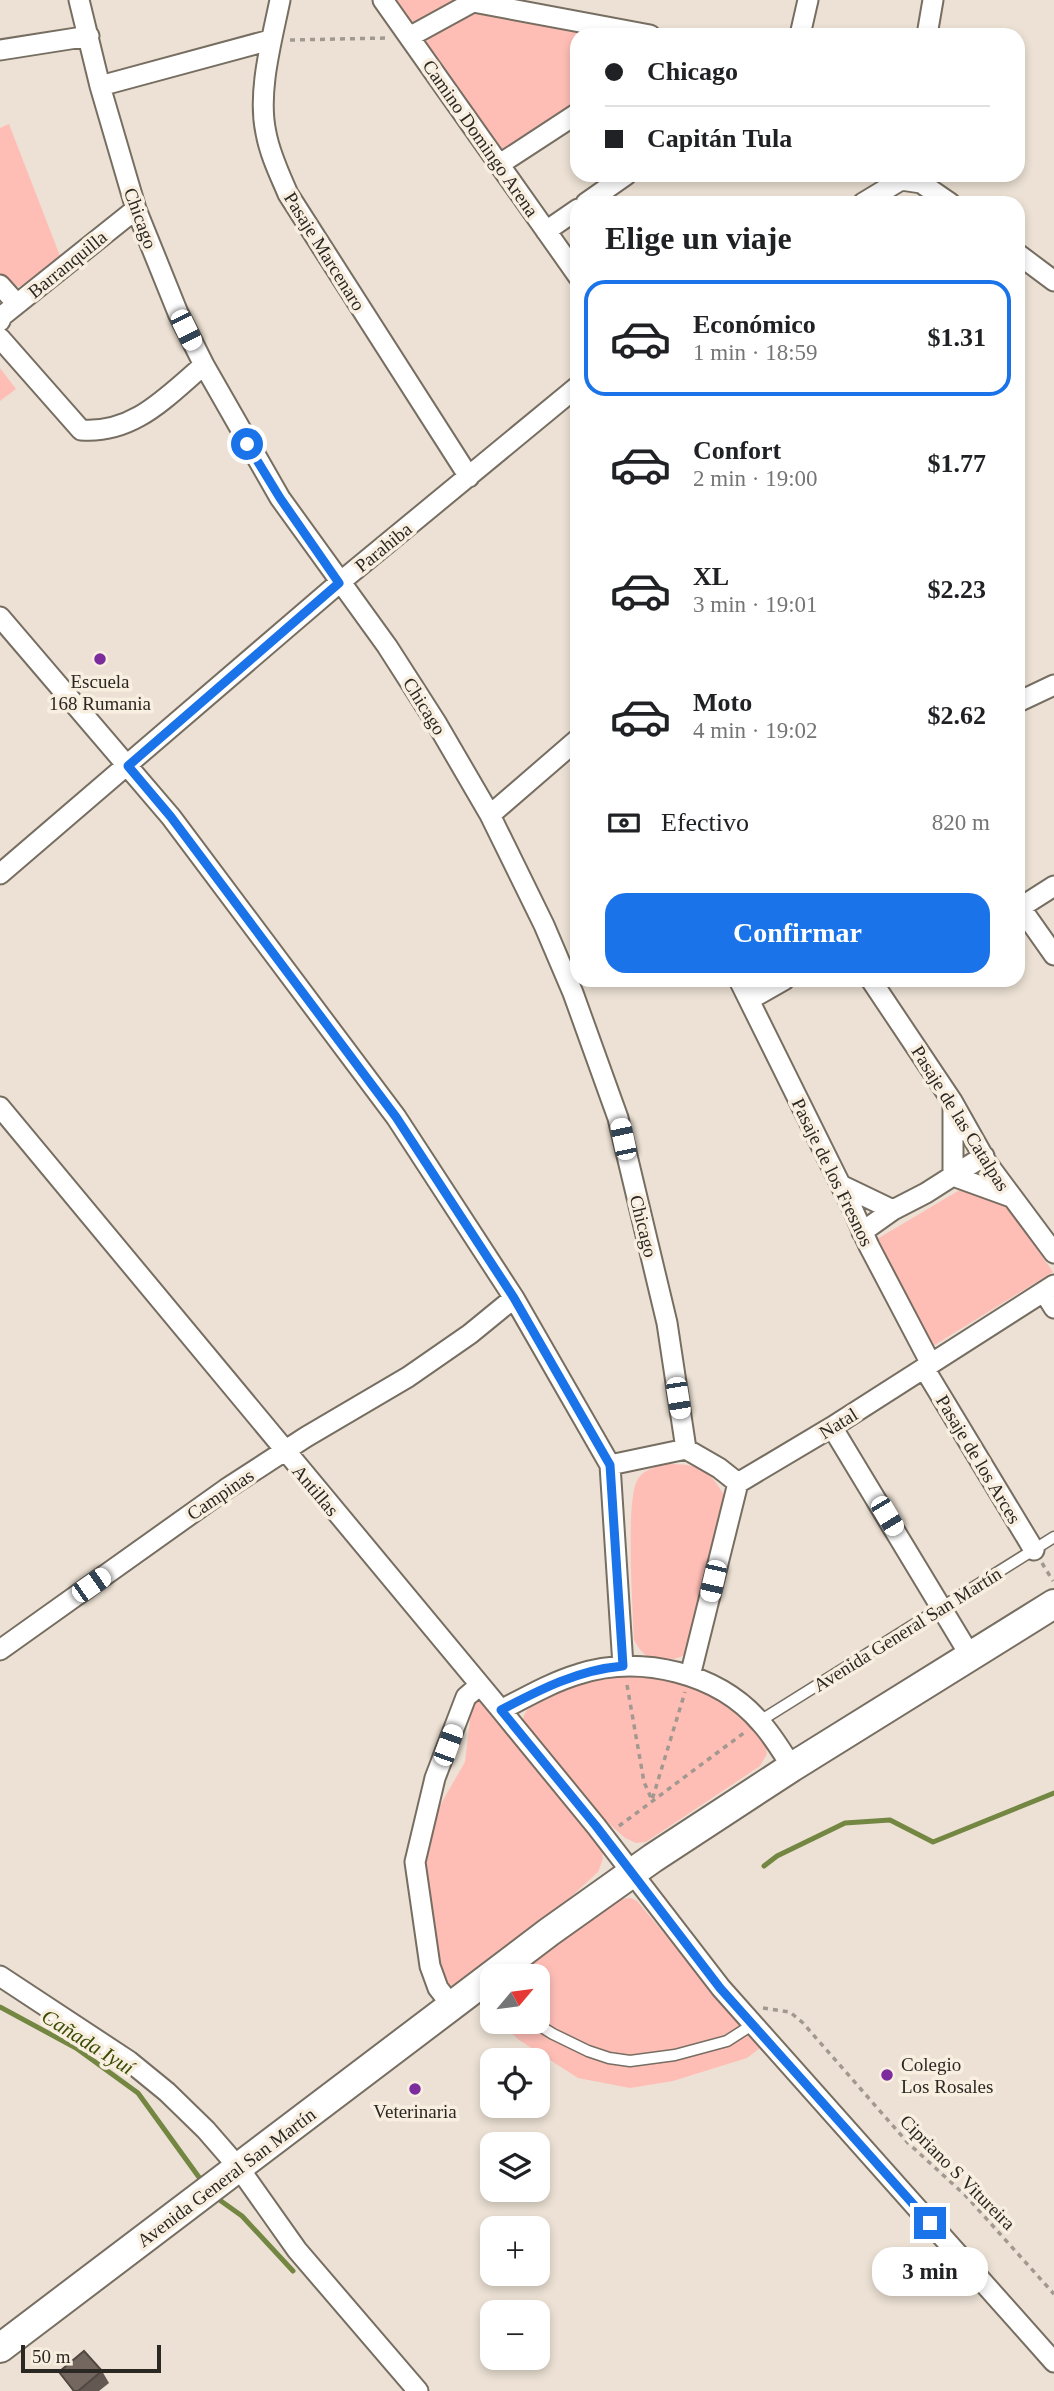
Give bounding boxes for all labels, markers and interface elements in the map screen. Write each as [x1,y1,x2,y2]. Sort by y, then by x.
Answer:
street label: Camino Domingo Arena [418,56,543,221]
text: Chicago [647,57,738,86]
text: Capitán Tula [647,124,792,153]
street label: Chicago [120,185,161,252]
street label: Pasaje Marcenaro [280,188,369,314]
text: Elige un viaje [605,220,792,256]
street label: Barranquilla [24,226,111,302]
car [168,307,205,353]
icon: car [609,307,672,370]
text: Económico [693,310,816,339]
text: $1.31 [928,323,986,352]
text: 1 min · 18:59 [693,340,818,365]
route start [231,428,263,460]
icon: car [609,433,672,496]
text: Confort [693,436,781,465]
text: $1.77 [928,449,986,478]
text: 2 min · 19:00 [693,466,818,491]
street label: Parahiba [351,518,416,576]
icon: car [609,559,672,622]
text: XL [693,562,729,591]
text: $2.23 [928,575,986,604]
text: 3 min · 19:01 [693,592,818,617]
marker: Escuela 168 Rumania [92,651,108,667]
place label: Escuela 168 Rumania [49,671,151,714]
street label: Chicago [399,674,450,739]
icon: car [609,685,672,748]
text: Moto [693,688,752,717]
text: $2.62 [928,701,986,730]
text: 4 min · 19:02 [693,718,818,743]
icon: cash [605,804,643,842]
text: Efectivo [661,808,749,837]
text: 820 m [932,810,990,835]
button: Confirmar [605,893,990,973]
street label: Pasaje de las Catalpas [907,1042,1014,1195]
street label: Pasaje de los Fresnos [788,1095,877,1250]
car [609,1116,638,1162]
street label: Chicago [626,1193,661,1259]
car [665,1376,692,1420]
street label: Pasaje de los Arces [932,1391,1025,1527]
street label: Natal [815,1404,861,1443]
street label: Antillas [288,1461,343,1520]
street label: Campinas [183,1464,258,1524]
car [868,1493,907,1539]
car [699,1558,728,1604]
street label: Avenida General San Martín [809,1563,1005,1696]
car [68,1564,115,1606]
car [431,1722,466,1768]
north arrow [480,1964,550,2034]
map controls [480,1964,550,2370]
water label: Cañada Iyuí [37,2004,140,2081]
button: locate [480,2048,550,2118]
place label: Colegio Los Rosales [901,2054,993,2097]
marker: Colegio Los Rosales [879,2067,895,2083]
marker: Veterinaria [407,2081,423,2097]
place label: Veterinaria [373,2101,457,2122]
street label: Avenida General San Martín [133,2103,320,2251]
street label: Cipriano S Vitureira [896,2111,1020,2235]
button: layers [480,2132,550,2202]
route end [914,2207,946,2239]
button: + [480,2216,550,2286]
callout: 3 min [872,2248,988,2296]
text: 3 min [902,2259,958,2284]
button: − [480,2300,550,2370]
scale bar [21,2342,161,2374]
text: 50 m [32,2346,71,2367]

